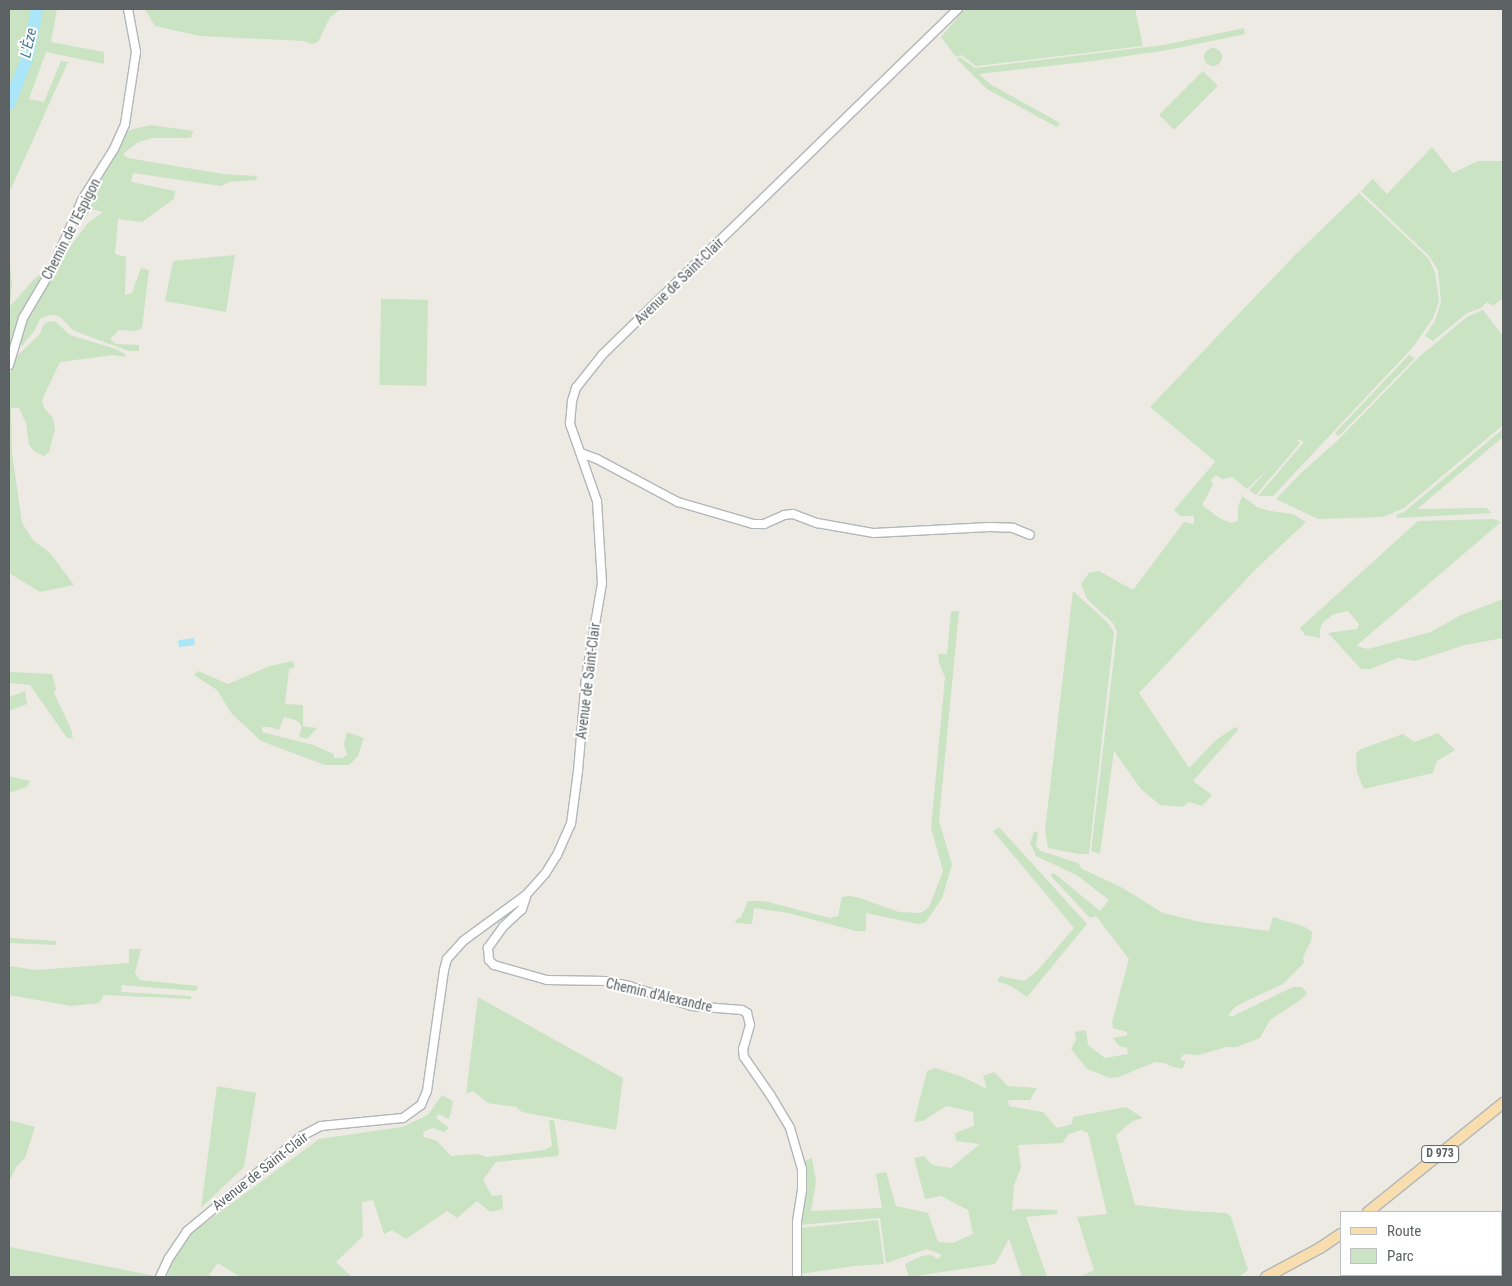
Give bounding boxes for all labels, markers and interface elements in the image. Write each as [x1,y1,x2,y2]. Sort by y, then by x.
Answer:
water label: L'Èze [17,26,41,60]
street label: Chemin de l'Espigon [38,175,104,283]
street label: Avenue de Saint-Clair [631,234,727,328]
street label: Avenue de Saint-Clair [573,622,603,740]
street label: Chemin d'Alexandre [604,975,714,1015]
street label: Avenue de Saint-Clair [209,1128,311,1214]
road number: D 973 [1420,1144,1460,1164]
legend [1340,1211,1502,1276]
text: Route [1387,1222,1421,1240]
text: Parc [1387,1247,1414,1265]

